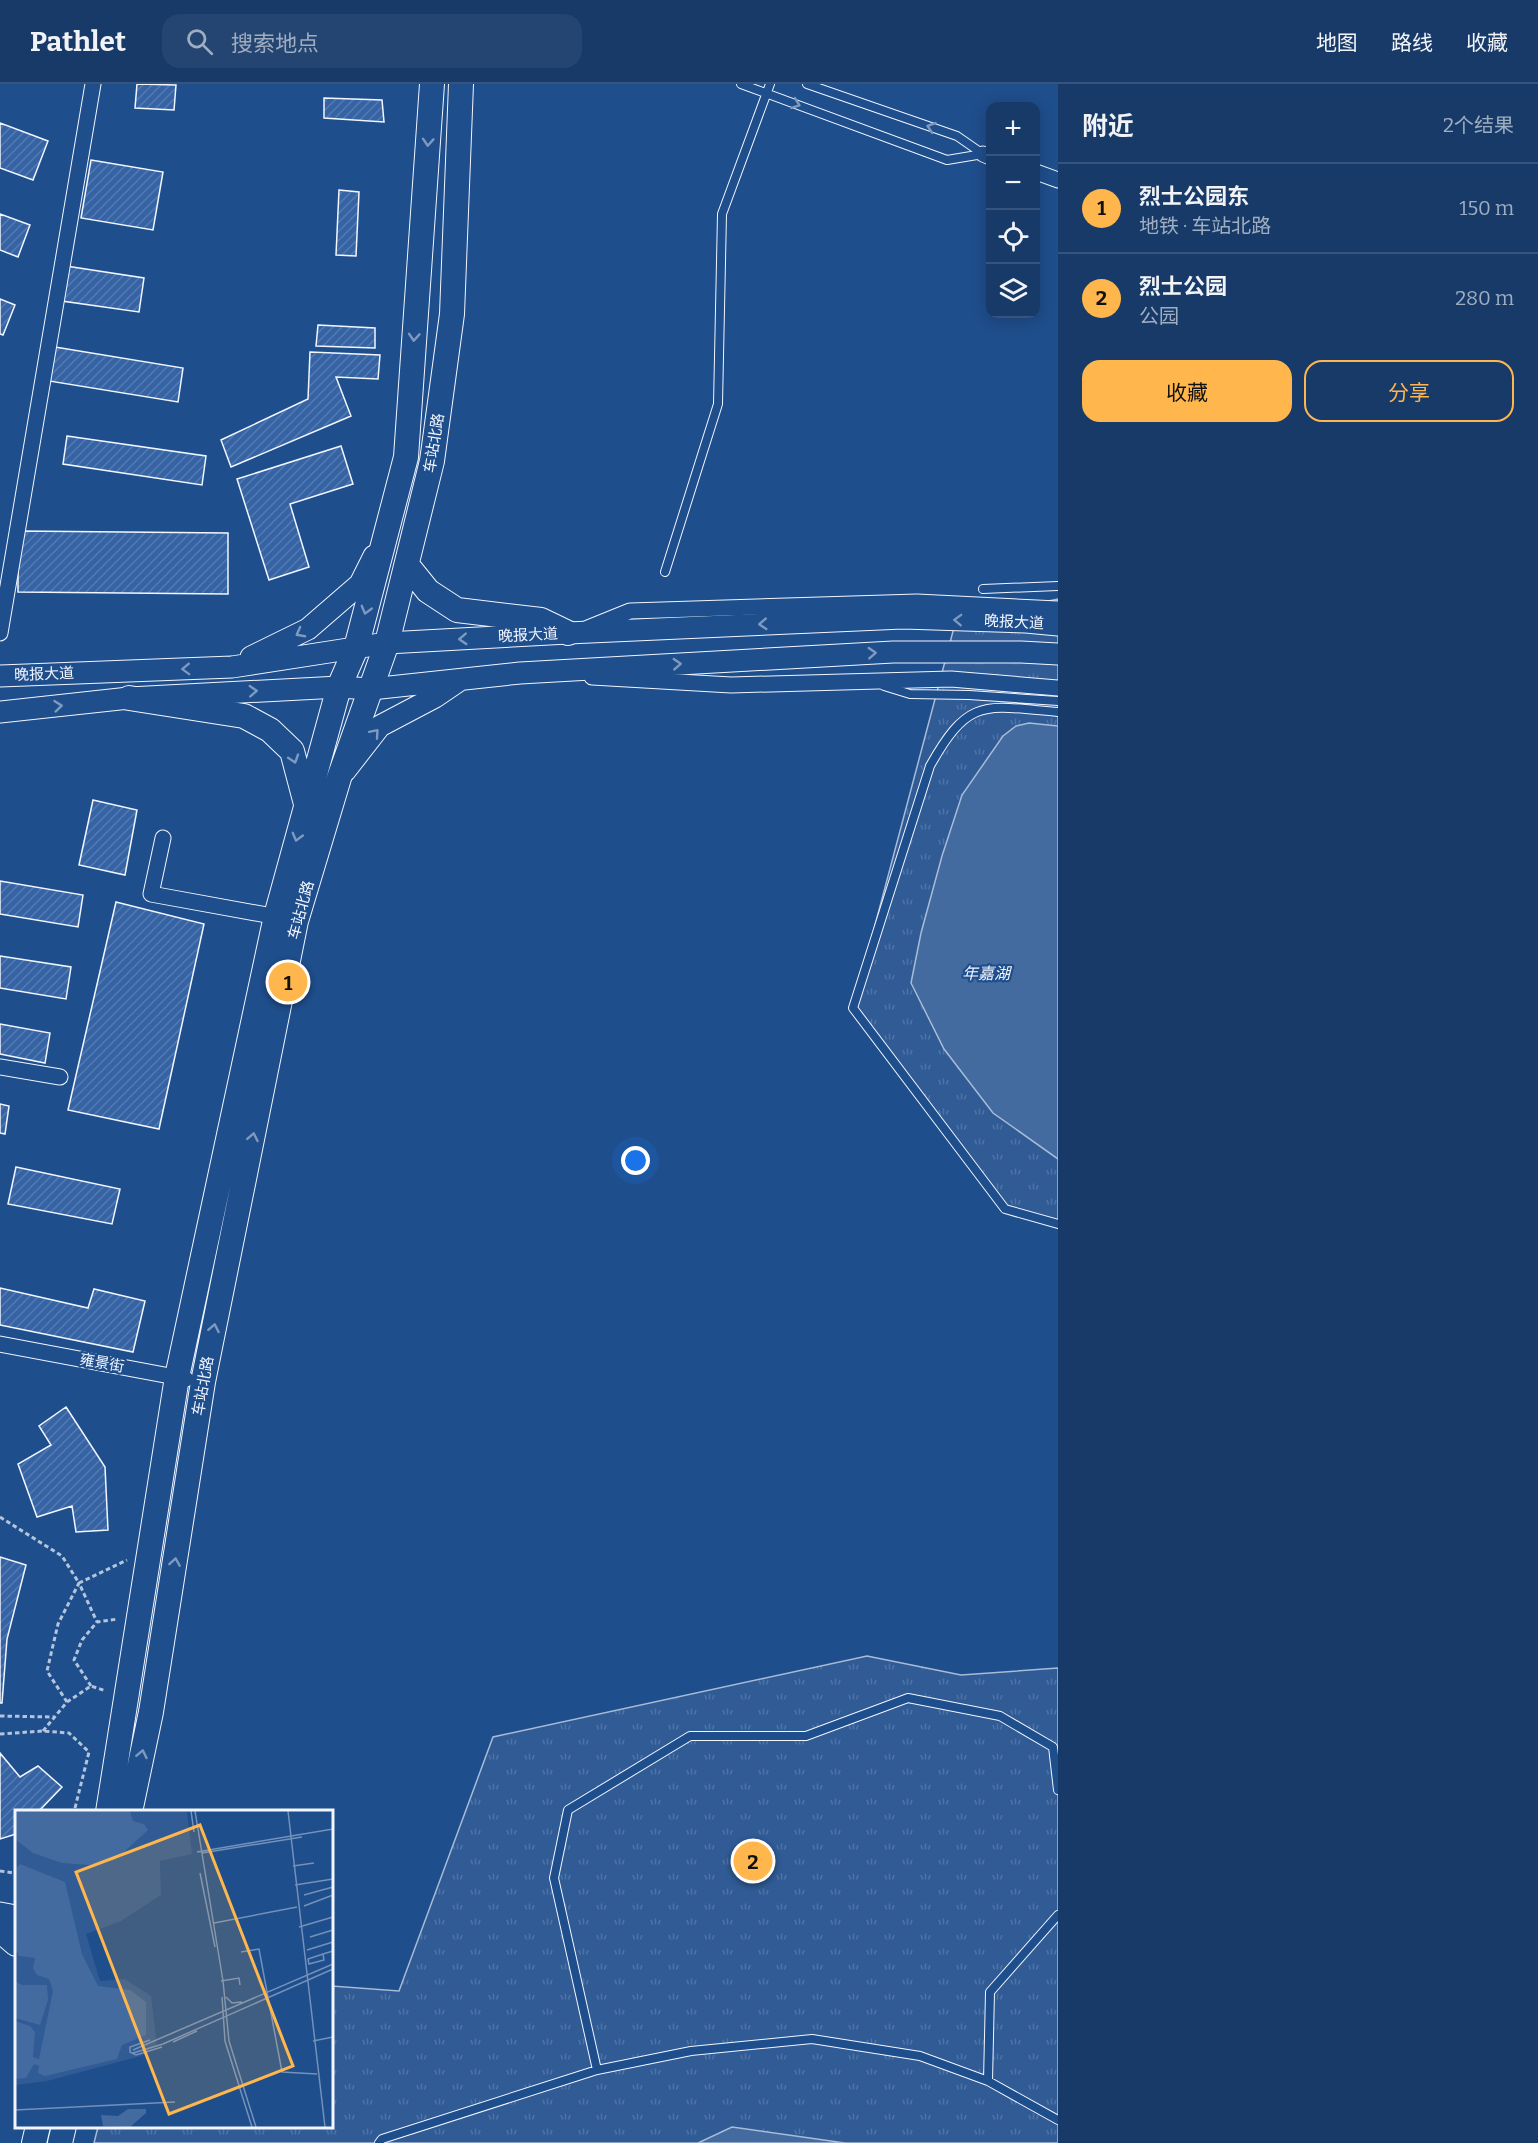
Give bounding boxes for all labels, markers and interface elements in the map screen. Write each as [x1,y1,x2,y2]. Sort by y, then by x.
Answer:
search box [162,14,582,68]
text: Pathlet [30,25,126,58]
icon: search [183,25,216,58]
text: 搜索地点 [231,30,319,57]
text: 地图 [1316,30,1358,56]
text: 路线 [1391,30,1433,56]
text: 收藏 [1466,30,1508,56]
one-way arrow [790,97,801,109]
map controls [986,102,1040,318]
button: + [986,102,1040,156]
text: 附近 [1082,111,1134,142]
text: 2个结果 [1443,113,1514,137]
one-way arrow [926,122,937,135]
one-way arrow [422,138,435,147]
button: − [986,156,1040,210]
text: 烈士公园东 [1139,183,1249,210]
text: 1 [1097,196,1106,220]
text: 150 m [1459,196,1514,220]
button: locate [986,210,1040,264]
text: 地铁 · 车站北路 [1139,214,1271,238]
button: layers [986,264,1040,318]
text: 烈士公园 [1139,273,1227,300]
text: 2 [1096,286,1107,310]
text: 280 m [1455,286,1514,310]
text: 公园 [1139,304,1179,328]
one-way arrow [408,332,421,341]
button: 收藏 [1082,360,1292,422]
button: 分享 [1304,360,1514,422]
street label: 车站北路 [420,412,448,474]
one-way arrow [360,605,373,615]
street label: 晚报大道 [984,611,1044,633]
one-way arrow [953,613,962,626]
one-way arrow [758,618,767,631]
street label: 晚报大道 [498,624,558,646]
one-way arrow [296,626,307,637]
one-way arrow [459,633,468,646]
one-way arrow [867,647,876,660]
one-way arrow [673,658,682,671]
one-way arrow [182,662,191,675]
street label: 晚报大道 [14,664,74,684]
one-way arrow [248,685,257,698]
one-way arrow [54,700,63,713]
one-way arrow [368,728,379,739]
one-way arrow [286,753,299,764]
one-way arrow [292,831,304,842]
street label: 车站北路 [285,879,317,941]
pin: 1 [268,960,308,1004]
water label: 年嘉湖 [962,964,1013,983]
one-way arrow [245,1133,258,1143]
your location [621,1146,650,1175]
one-way arrow [207,1324,220,1334]
street label: 雍景街 [78,1350,126,1376]
street label: 车站北路 [189,1355,217,1417]
one-way arrow [168,1558,181,1568]
one-way arrow [135,1750,148,1760]
inset map [15,1810,333,2128]
pin: 2 [734,1838,772,1884]

